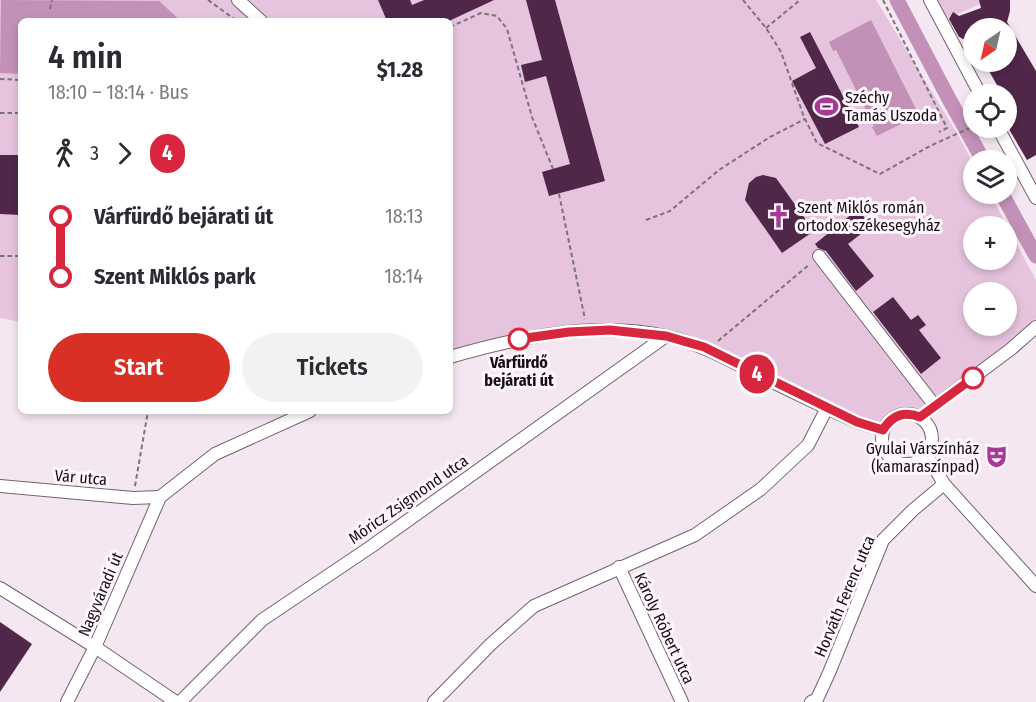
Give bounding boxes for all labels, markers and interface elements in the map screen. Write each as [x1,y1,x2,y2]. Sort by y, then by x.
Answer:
north arrow [963,18,1017,72]
map controls [963,18,1017,336]
text: 4 min [48,37,123,77]
text: $1.28 [377,56,423,83]
text: 18:10 – 18:14 · Bus [48,80,189,104]
button: locate [963,84,1017,138]
place label: Széchy Tamás Uszoda [845,88,937,125]
sports icon: Széchy Tamás Uszoda [814,93,840,119]
icon: walk [48,137,81,170]
icon: forward [108,137,141,170]
text: 4 [162,140,173,166]
text: 3 [90,141,99,165]
button: layers [963,150,1017,204]
place label: Szent Miklós román ortodox székesegyház [797,198,940,235]
text: Várfürdő bejárati út [94,203,273,230]
church icon: Szent Miklós román ortodox székesegyház [766,203,792,229]
text: 18:13 [385,204,423,228]
button: + [963,216,1017,270]
text: Szent Miklós park [94,263,256,290]
text: 18:14 [384,264,423,288]
button: − [963,282,1017,336]
marker: Várfürdő bejárati út [508,328,530,350]
button: Start [48,333,230,402]
button: Tickets [242,333,423,402]
place label: Várfürdő bejárati út [484,353,554,390]
line badge: 4 [738,354,777,394]
text: 4 [752,361,762,387]
unlabelled marker [962,367,984,389]
place label: Gyulai Várszínház (kamaraszínpad) [866,439,979,476]
theatre icon: Gyulai Várszínház (kamaraszínpad) [984,444,1010,470]
street label: Móricz Zsigmond utca [345,451,472,548]
street label: Vár utca [54,466,108,489]
street label: Horváth Ferenc utca [810,532,879,660]
street label: Nagyváradi út [74,549,127,639]
street label: Károly Róbert utca [630,570,699,687]

